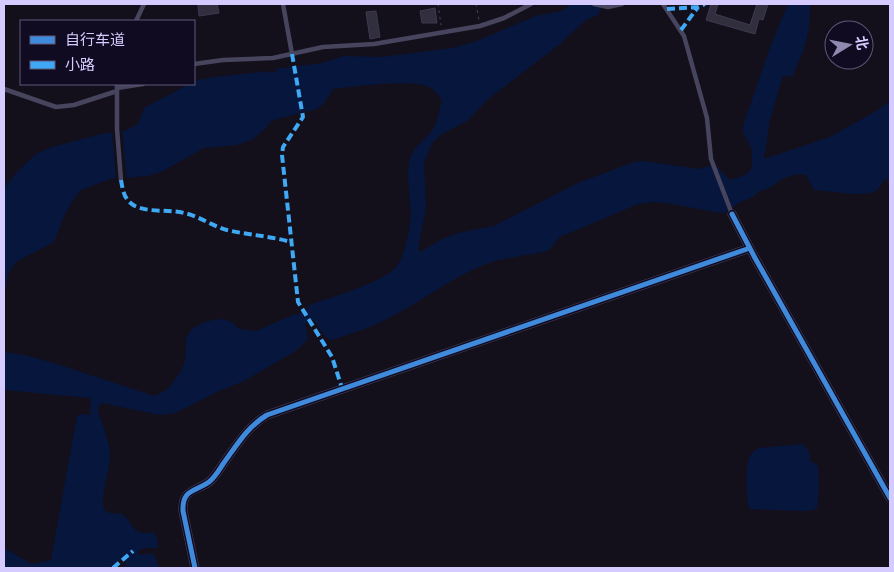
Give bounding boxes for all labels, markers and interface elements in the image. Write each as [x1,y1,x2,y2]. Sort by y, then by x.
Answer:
legend [20,20,195,85]
north arrow [824,20,874,70]
text: 自行车道 [65,31,125,49]
text: 北 [853,34,871,51]
text: 小路 [65,56,95,74]

